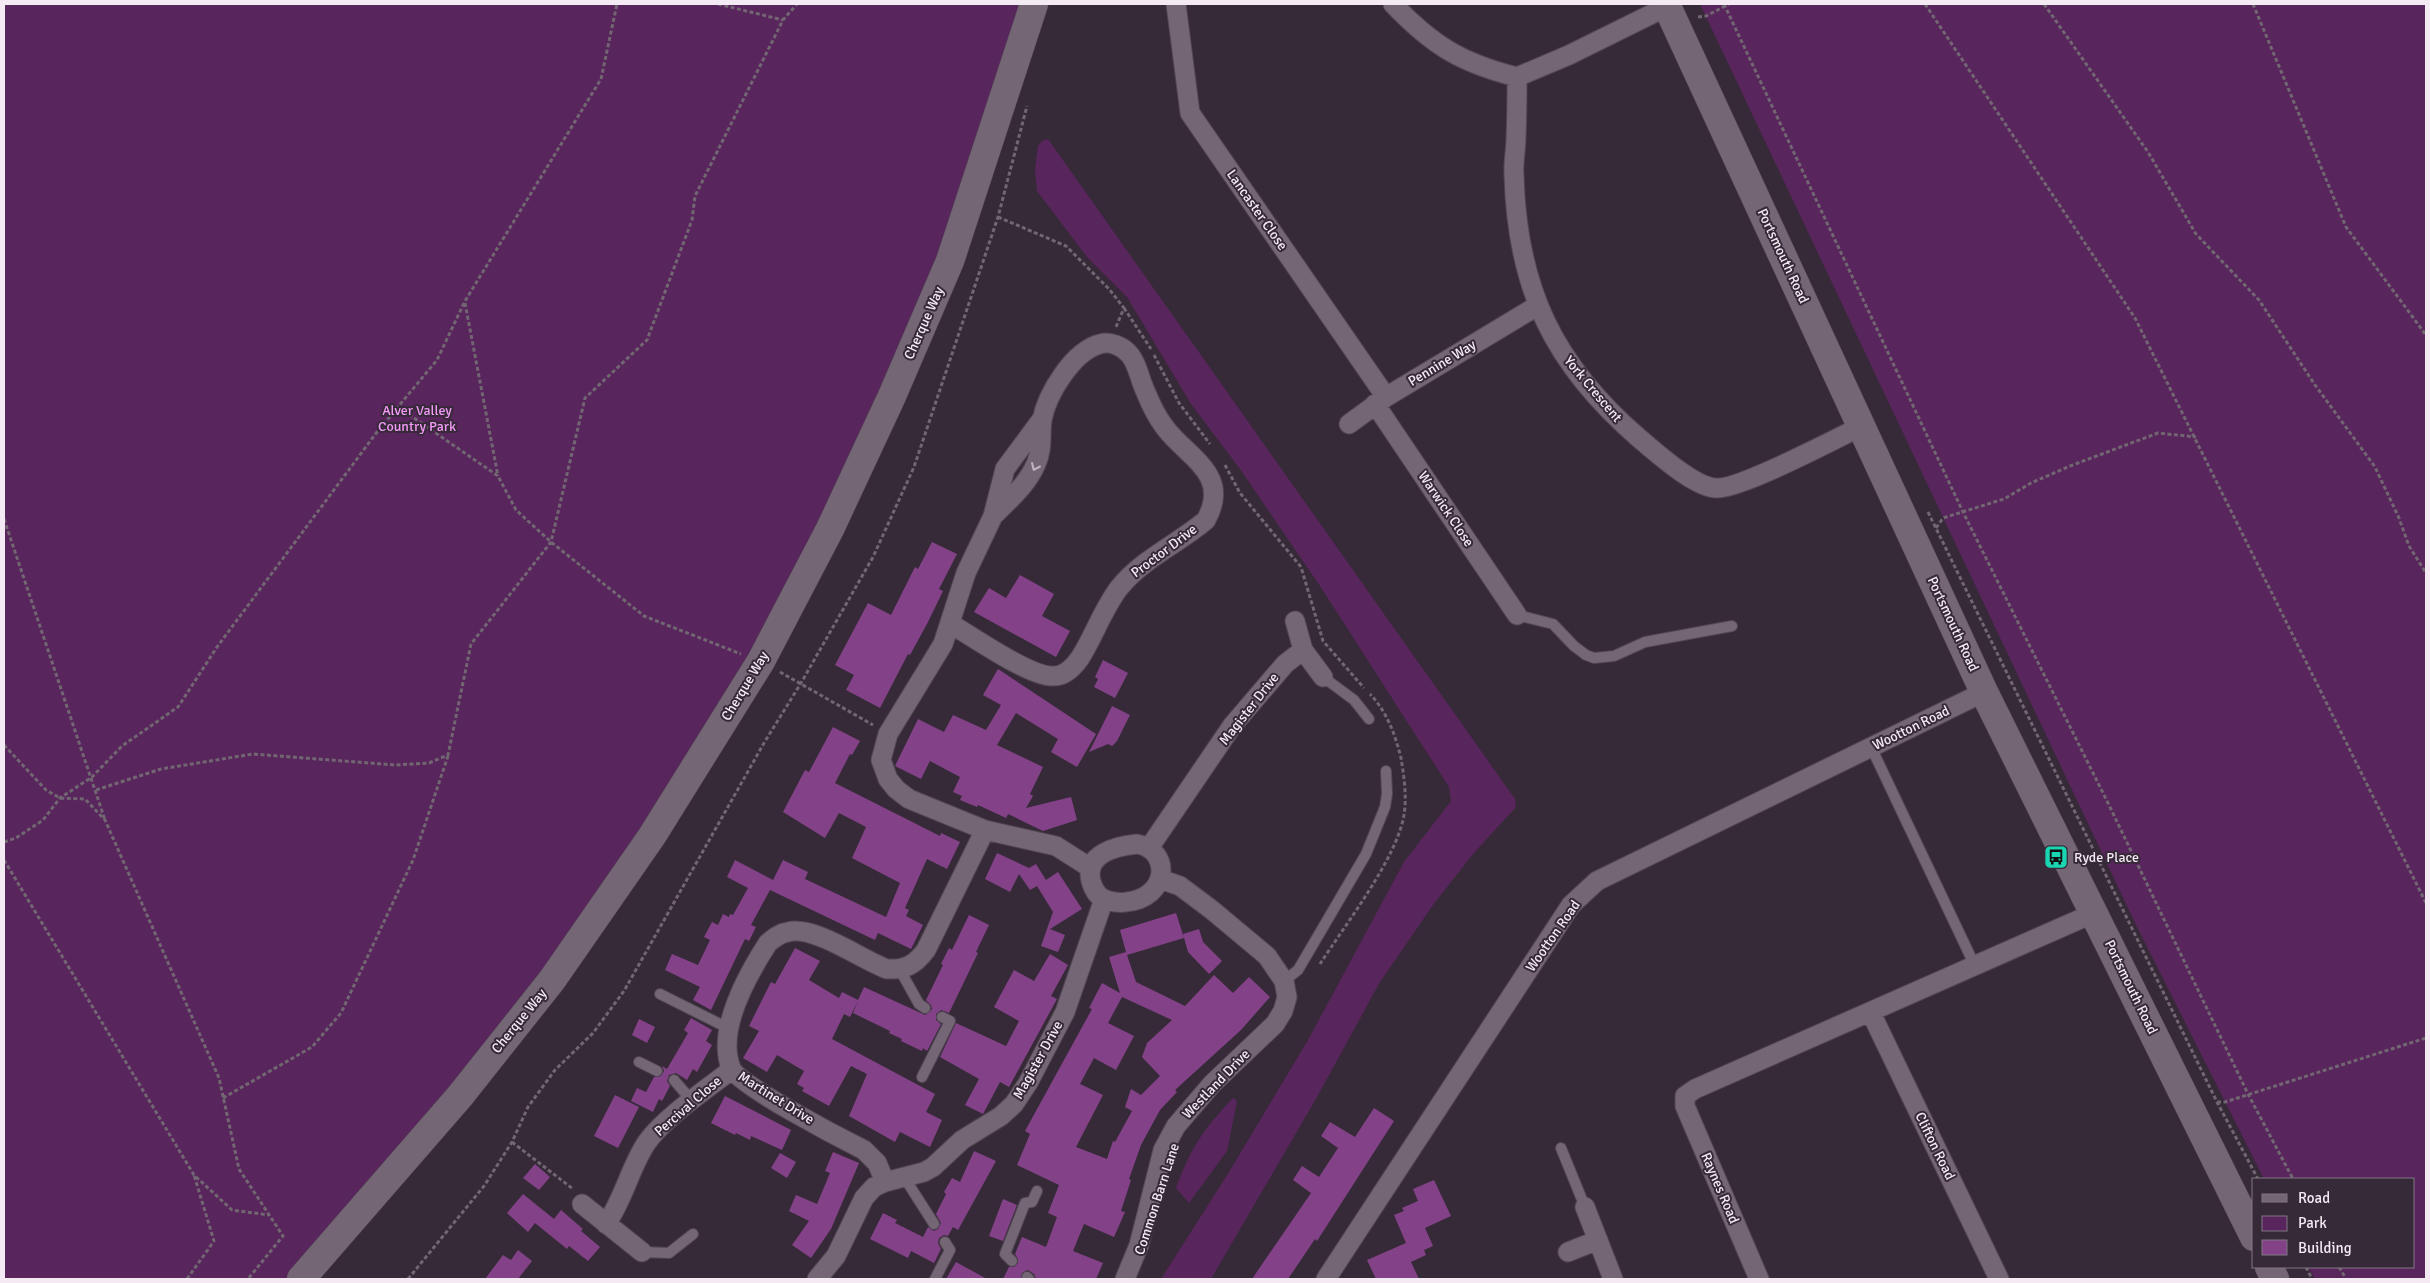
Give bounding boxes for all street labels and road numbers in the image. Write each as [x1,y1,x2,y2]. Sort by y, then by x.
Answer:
street label: Lancaster Close [1223,166,1291,254]
street label: Portsmouth Road [1754,206,1812,306]
street label: Cherque Way [900,283,948,362]
street label: Pennine Way [1405,336,1479,390]
street label: York Crescent [1560,352,1626,426]
street label: Warwick Close [1414,468,1478,550]
street label: Proctor Drive [1128,521,1200,581]
street label: Portsmouth Road [1924,574,1982,674]
street label: Cherque Way [718,648,773,724]
street label: Magister Drive [1216,670,1282,748]
street label: Wootton Road [1870,702,1952,754]
street label: Wootton Road [1522,897,1584,975]
street label: Portsmouth Road [2101,937,2161,1037]
street label: Cherque Way [488,985,550,1057]
street label: Magister Drive [1009,1018,1067,1102]
street label: Westland Drive [1179,1046,1253,1122]
street label: Martinet Drive [735,1068,817,1128]
street label: Percival Close [651,1072,725,1140]
street label: Clifton Road [1911,1109,1959,1183]
street label: Common Barn Lane [1131,1141,1183,1257]
street label: Raynes Road [1697,1150,1743,1226]

